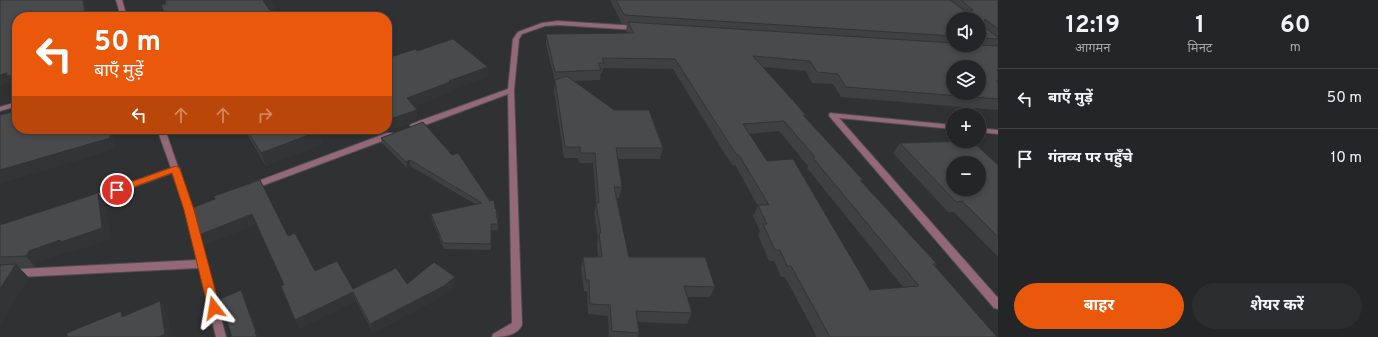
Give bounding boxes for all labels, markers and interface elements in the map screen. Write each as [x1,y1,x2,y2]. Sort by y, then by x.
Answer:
text: 12:19 [1066,11,1120,41]
text: 1 [1195,11,1205,41]
text: 60 [1280,11,1310,41]
map controls [946,12,986,196]
button: sound [946,12,986,52]
text: 50 m [94,25,161,61]
icon: left [28,28,80,80]
text: m [1290,40,1301,56]
text: आगमन [1075,41,1111,57]
text: मिनट [1188,41,1212,57]
text: बाएँ मुड़ें [94,60,144,83]
button: layers [946,60,986,100]
icon: left [1014,88,1036,110]
text: बाएँ मुड़ें [1048,89,1093,108]
text: 50 m [1327,89,1362,108]
icon: left [128,104,150,126]
icon: ahead [170,104,192,126]
icon: ahead [212,104,234,126]
icon: right [254,104,276,126]
button: + [946,108,986,148]
icon: arrive [1014,148,1036,170]
text: गंतव्य पर पहुँचे [1048,149,1133,168]
text: 10 m [1331,149,1362,168]
button: − [946,156,986,196]
pin [100,173,134,207]
icon: arrive [106,179,128,201]
button: बाहर [1014,283,1184,329]
button: शेयर करें [1192,283,1362,329]
position arrow [193,287,235,329]

